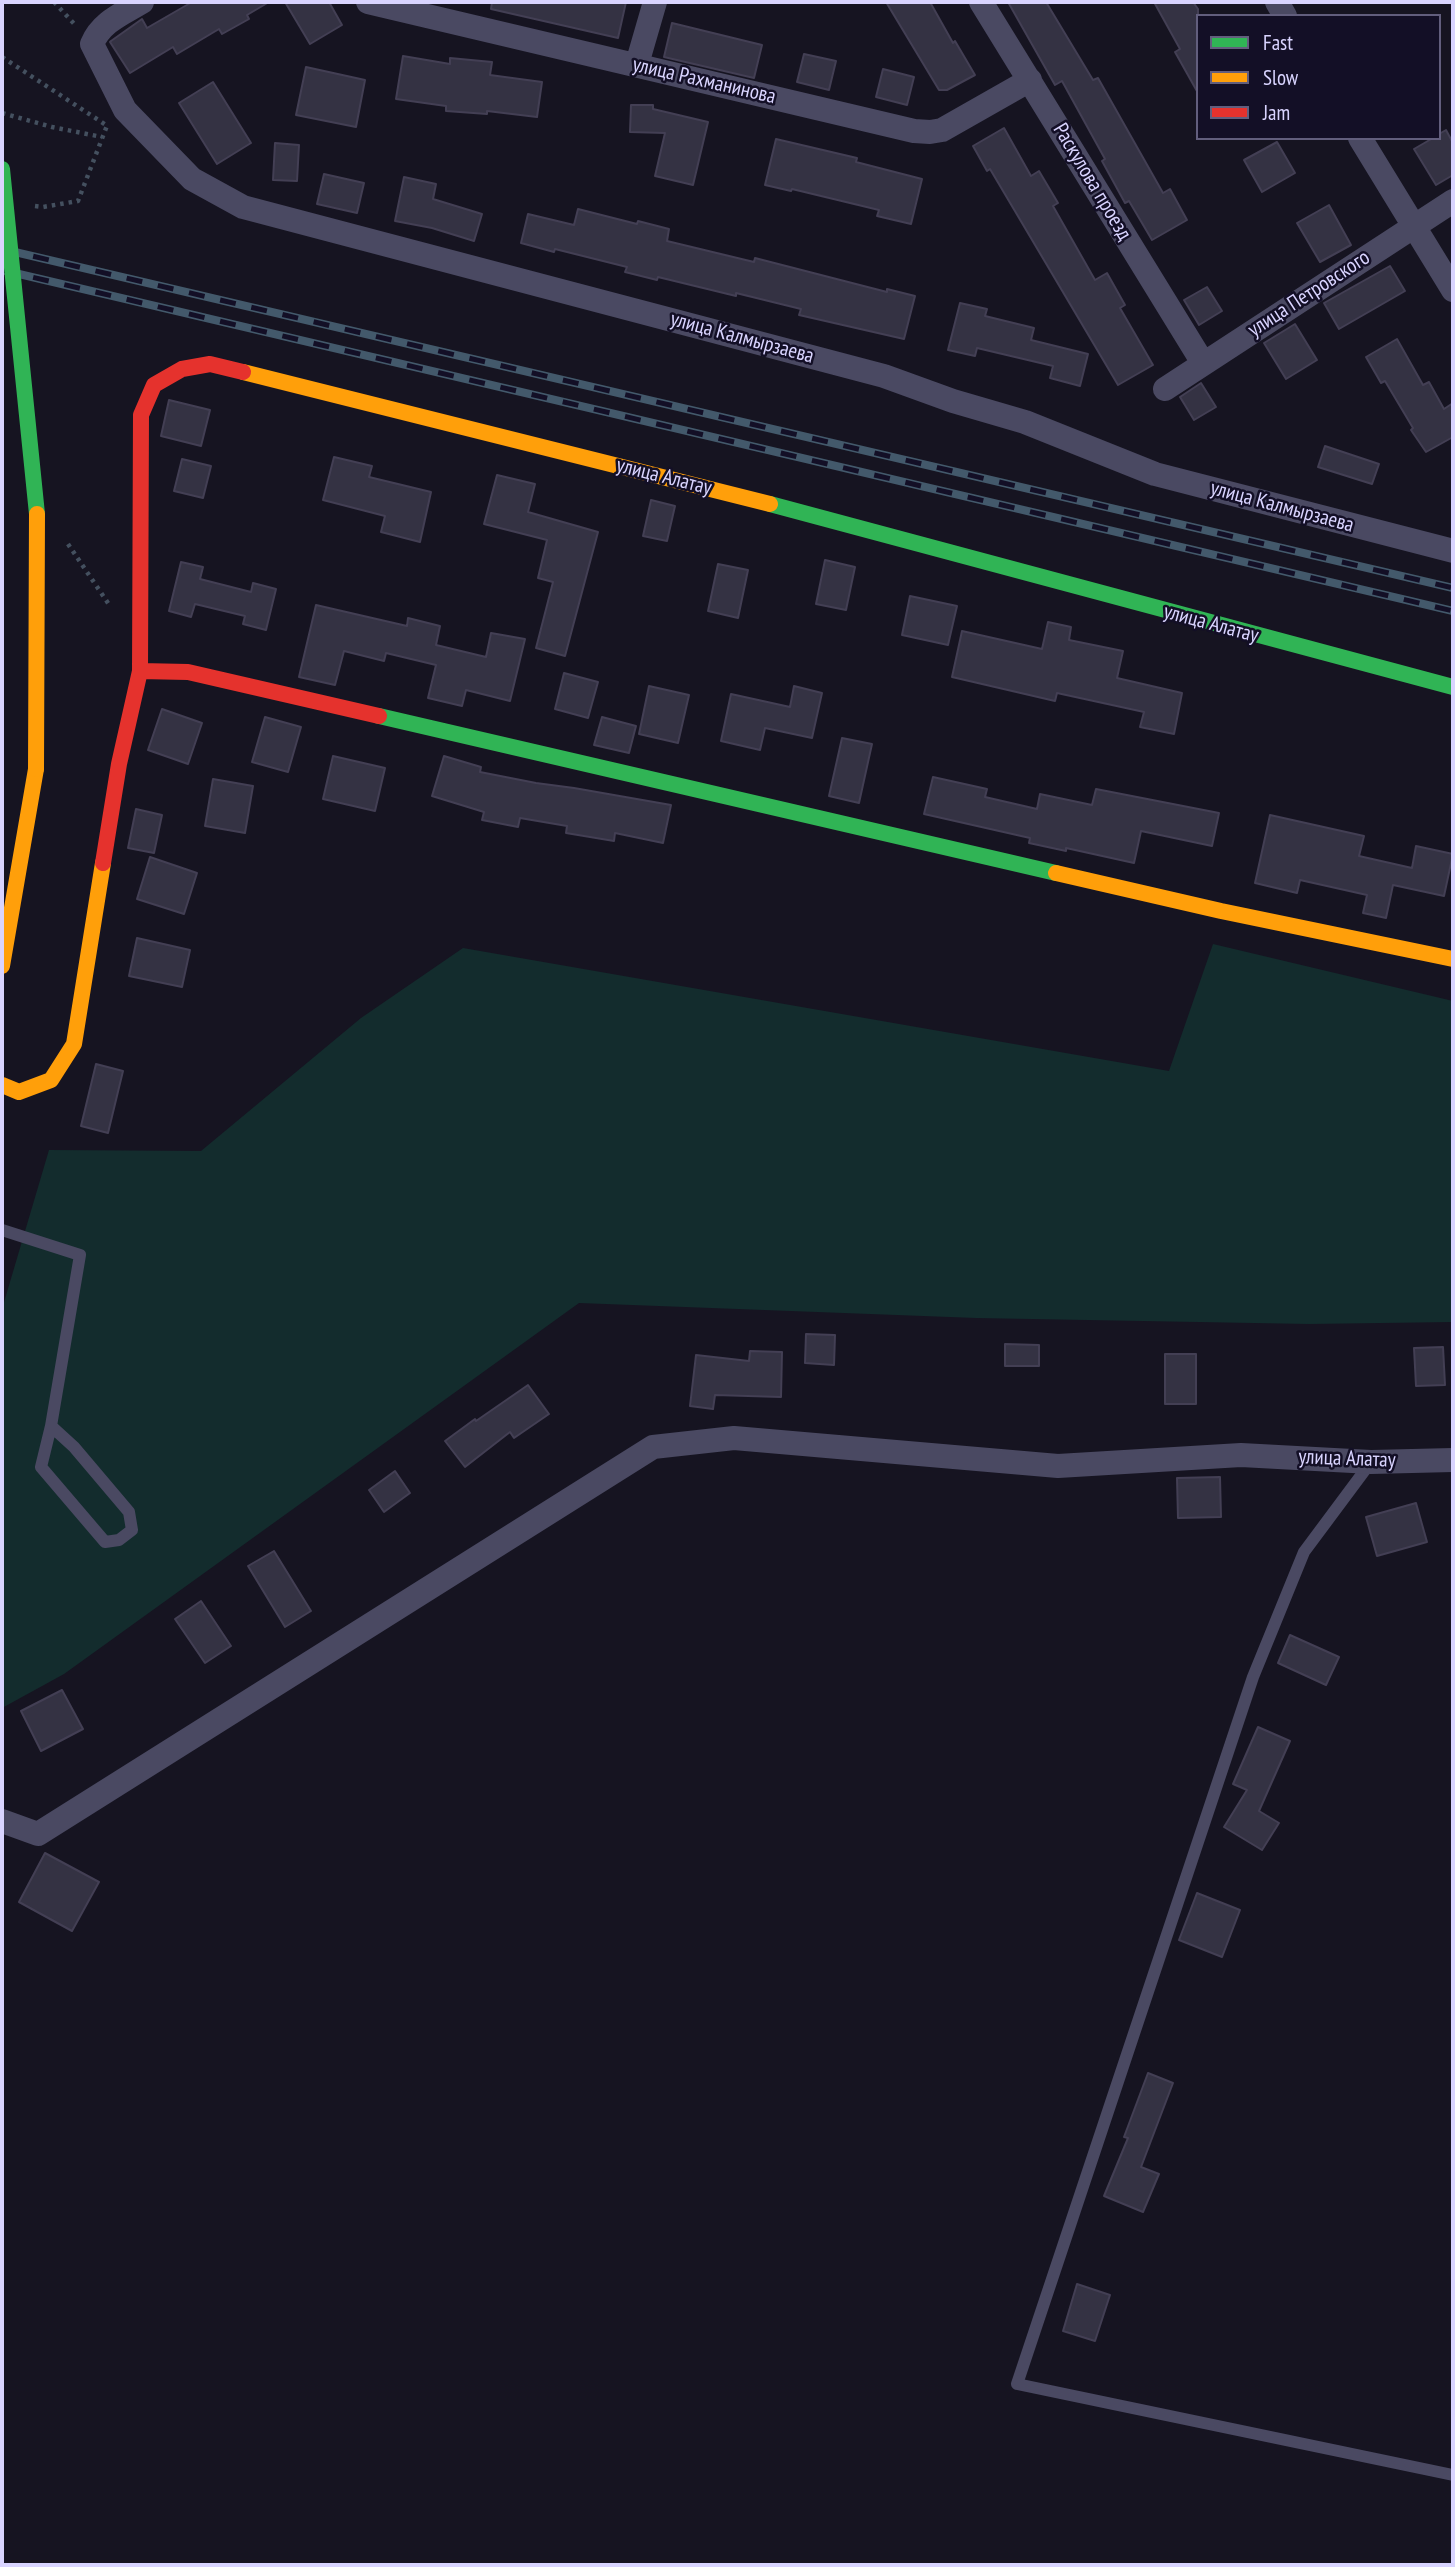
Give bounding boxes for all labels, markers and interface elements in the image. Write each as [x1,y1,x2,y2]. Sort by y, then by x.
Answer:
legend [1196,14,1441,140]
text: Fast [1263,29,1293,56]
street label: улица Рахманинова [630,52,778,110]
text: Slow [1263,64,1298,91]
text: Jam [1263,99,1290,126]
street label: Раскулова проезд [1047,119,1137,245]
street label: улица Петровского [1243,245,1375,343]
street label: улица Калмырзаева [667,307,817,369]
street label: улица Алатау [614,453,714,501]
street label: улица Калмырзаева [1207,476,1357,538]
street label: улица Алатау [1161,599,1261,649]
street label: улица Алатау [1298,1445,1396,1473]

